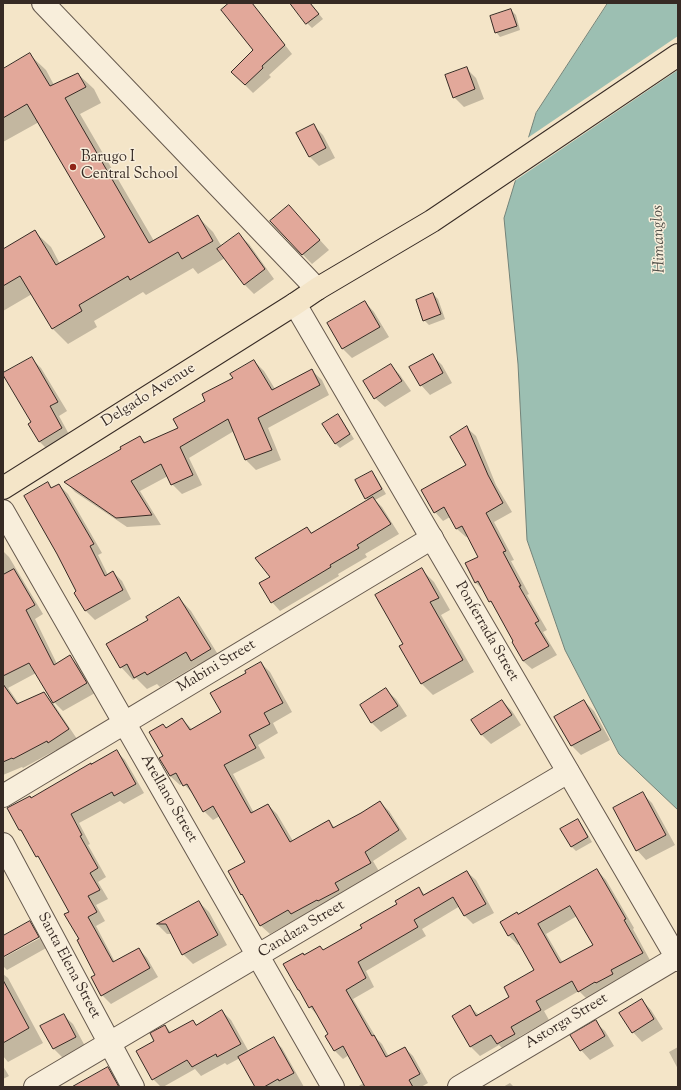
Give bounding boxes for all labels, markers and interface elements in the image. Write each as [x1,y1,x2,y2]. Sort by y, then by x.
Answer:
place label: Barugo I Central School [81,149,178,184]
marker: Barugo I Central School [68,162,78,172]
water label: Himanglos [649,205,671,273]
street label: Delgado Avenue [99,360,199,432]
street label: Ponferrada Street [450,579,522,685]
street label: Mabini Street [175,637,259,697]
street label: Arellano Street [136,752,200,846]
street label: Candaza Street [256,897,348,963]
street label: Santa Elena Street [32,910,104,1022]
street label: Astorga Street [522,990,612,1054]

